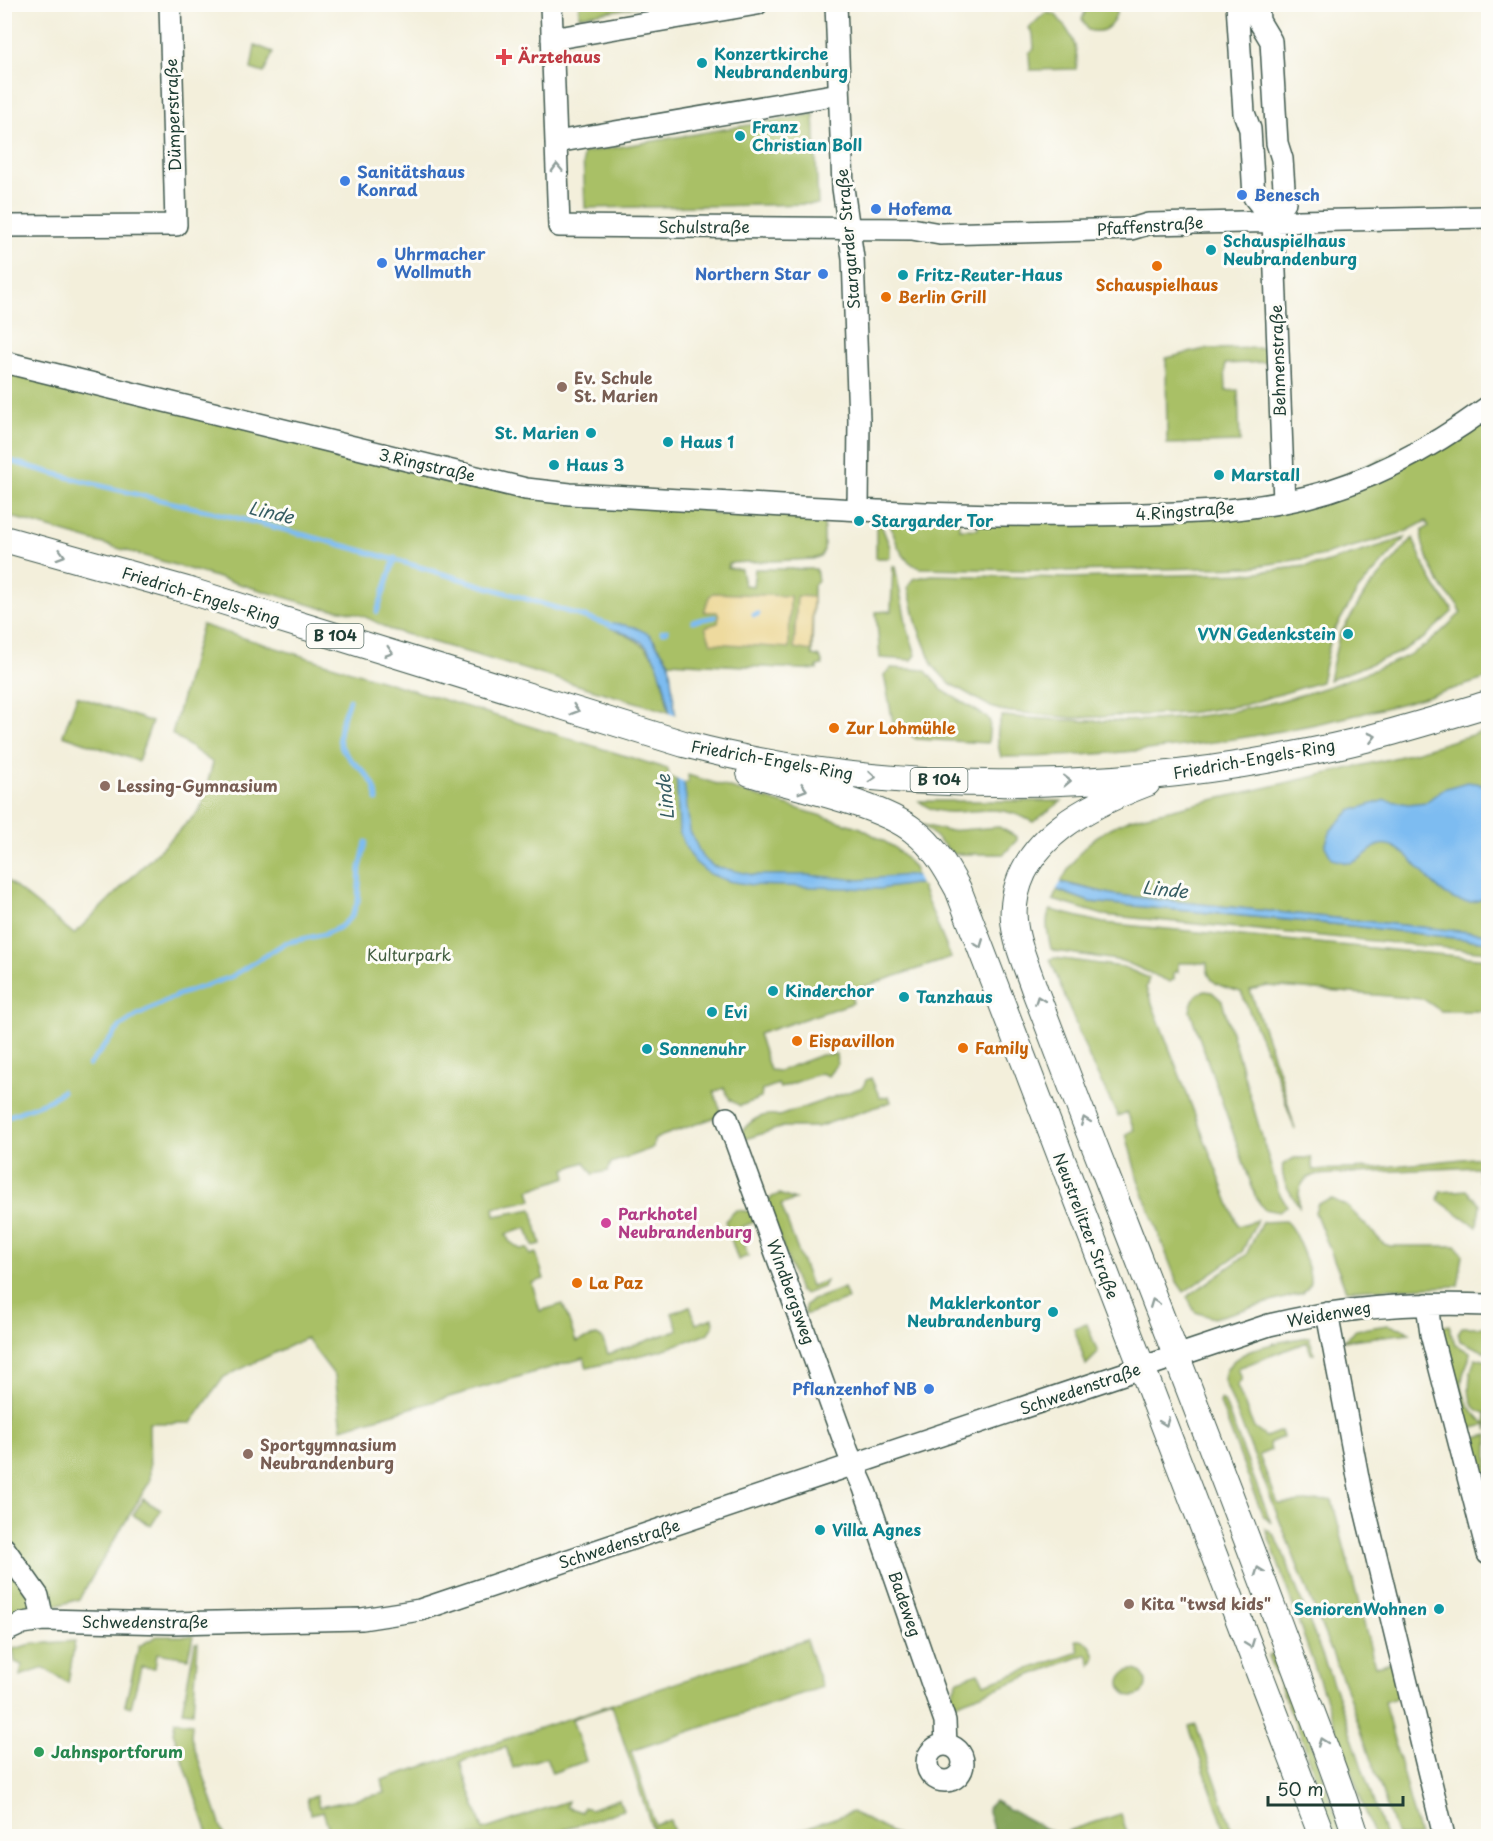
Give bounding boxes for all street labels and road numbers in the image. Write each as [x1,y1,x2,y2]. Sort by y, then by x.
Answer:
street label: Dümperstraße [158,58,186,172]
street label: Stargarder Straße [829,168,865,310]
street label: Pfaffenstraße [1096,209,1204,241]
street label: Schulstraße [658,214,750,238]
street label: Behmenstraße [1263,304,1291,418]
street label: 3.Ringstraße [377,441,478,487]
street label: 4.Ringstraße [1135,495,1235,525]
street label: Friedrich-Engels-Ring [119,560,283,631]
road number: B 104 [306,624,364,648]
street label: Friedrich-Engels-Ring [1171,732,1337,784]
street label: Friedrich-Engels-Ring [689,733,855,785]
road number: B 104 [910,768,968,792]
street label: Neustrelitzer Straße [1048,1149,1126,1302]
street label: Windbergsweg [762,1236,822,1348]
street label: Weidenweg [1285,1294,1373,1332]
street label: Schwedenstraße [1016,1356,1143,1420]
street label: Schwedenstraße [555,1512,683,1574]
street label: Badeweg [883,1568,928,1640]
street label: Schwedenstraße [82,1609,208,1633]

